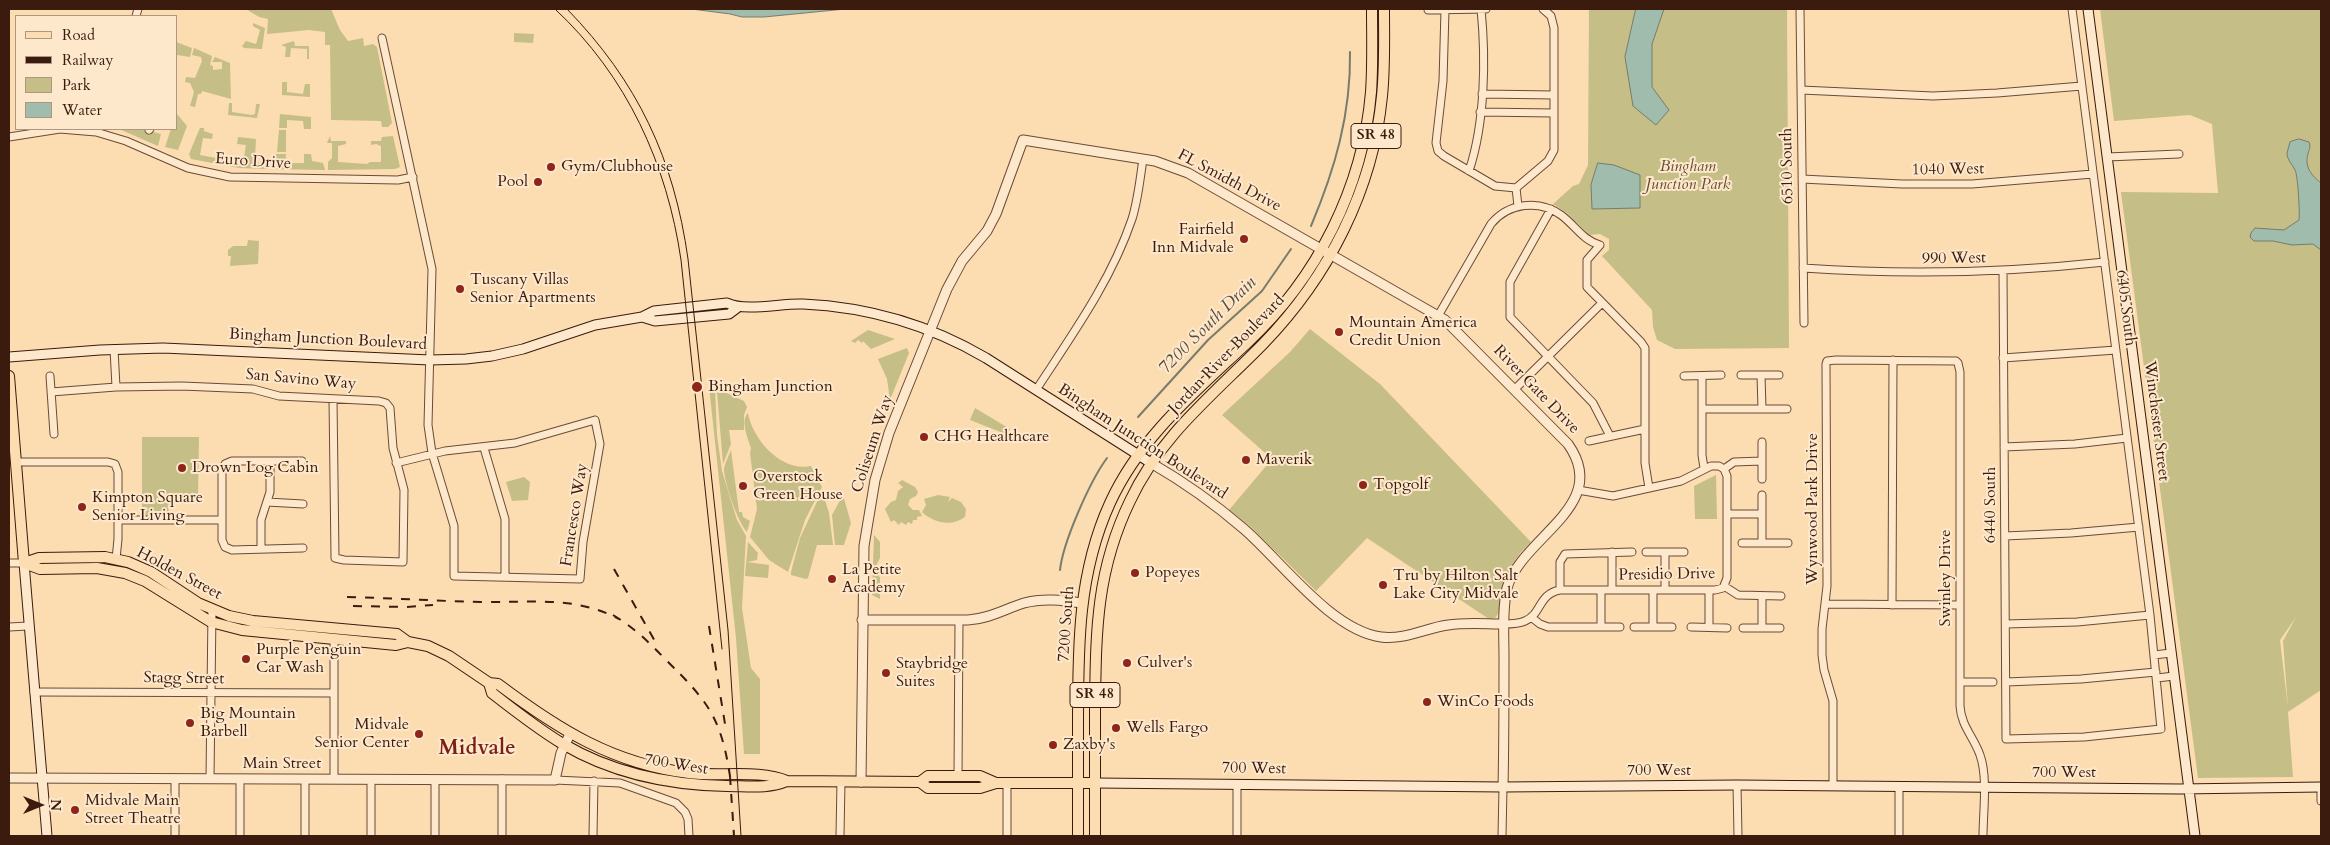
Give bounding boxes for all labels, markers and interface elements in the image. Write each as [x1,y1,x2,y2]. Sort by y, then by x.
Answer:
legend [15,15,178,130]
text: Road [62,25,95,45]
text: Railway [62,50,113,70]
text: Park [62,75,91,95]
text: Water [62,100,102,120]
road number: SR 48 [1351,124,1401,148]
street label: 6510 South [1778,128,1798,204]
street label: FL Smidth Drive [1174,146,1284,216]
street label: Euro Drive [214,150,292,174]
place label: Gym/Clubhouse [561,157,673,177]
park label: Bingham Junction Park [1645,157,1731,195]
street label: 1040 West [1912,160,1984,180]
marker: Gym/Clubhouse [545,161,557,173]
place label: Pool [497,172,528,192]
marker: Pool [532,176,544,188]
place label: Fairfield Inn Midvale [1152,220,1234,258]
marker: Fairfield Inn Midvale [1238,233,1250,245]
street label: 990 West [1922,249,1986,269]
street label: 6405 South [2111,269,2139,347]
place label: Tuscany Villas Senior Apartments [470,270,596,308]
water label: 7200 South Drain [1155,273,1261,379]
marker: Tuscany Villas Senior Apartments [454,283,466,295]
street label: Jordan River Boulevard [1165,291,1289,419]
place label: Mountain America Credit Union [1349,313,1477,351]
street label: Bingham Junction Boulevard [229,325,427,355]
marker: Mountain America Credit Union [1333,326,1345,338]
street label: River Gate Drive [1489,342,1583,438]
street label: Winchester Street [2139,360,2173,482]
street label: San Savino Way [245,366,357,394]
place label: Bingham Junction [708,377,833,397]
marker: Bingham Junction [690,380,704,394]
street label: Bingham Junction Boulevard [1054,380,1230,504]
street label: Coliseum Way [848,393,898,495]
place label: CHG Healthcare [934,427,1049,447]
marker: CHG Healthcare [918,431,930,443]
street label: Wynwood Park Drive [1803,433,1823,585]
place label: Maverik [1256,450,1312,470]
marker: Maverik [1240,454,1252,466]
place label: Drown Log Cabin [192,458,319,478]
marker: Drown Log Cabin [176,462,188,474]
street label: Francesco Way [557,462,593,568]
place label: Overstock Green House [753,467,843,505]
street label: 6440 South [1981,467,2001,543]
place label: Topgolf [1373,475,1428,495]
marker: Topgolf [1357,479,1369,491]
marker: Overstock Green House [737,480,749,492]
place label: Kimpton Square Senior Living [92,488,203,526]
marker: Kimpton Square Senior Living [76,501,88,513]
street label: Swinley Drive [1936,529,1956,627]
street label: Holden Street [133,544,225,604]
place label: La Petite Academy [842,560,905,598]
place label: Popeyes [1145,563,1200,583]
street label: Presidio Drive [1618,565,1716,585]
place label: Tru by Hilton Salt Lake City Midvale [1393,566,1519,604]
marker: Popeyes [1129,567,1141,579]
marker: La Petite Academy [826,573,838,585]
marker: Tru by Hilton Salt Lake City Midvale [1377,579,1389,591]
street label: 7200 South [1055,585,1079,663]
place label: Purple Penguin Car Wash [256,640,361,678]
marker: Purple Penguin Car Wash [240,653,252,665]
place label: Culver's [1137,653,1192,673]
place label: Staybridge Suites [896,654,968,692]
marker: Culver's [1121,657,1133,669]
marker: Staybridge Suites [880,667,892,679]
street label: Stagg Street [143,669,225,689]
road number: SR 48 [1070,682,1120,708]
place label: WinCo Foods [1437,692,1534,712]
marker: WinCo Foods [1421,696,1433,708]
place label: Big Mountain Barbell [200,704,296,742]
place label: Midvale Senior Center [315,715,409,753]
marker: Big Mountain Barbell [184,717,196,729]
place label: Wells Fargo [1126,718,1208,738]
marker: Wells Fargo [1110,722,1122,734]
marker: Midvale Senior Center [413,728,425,740]
place label: Zaxby's [1063,735,1115,755]
district label: Midvale [438,736,516,762]
marker: Zaxby's [1047,739,1059,751]
street label: 700 West [643,750,709,780]
street label: Main Street [243,754,321,774]
street label: 700 West [1222,759,1286,779]
street label: 700 West [1627,761,1691,781]
street label: 700 West [2032,763,2096,783]
north arrow [15,780,65,830]
place label: Midvale Main Street Theatre [85,791,181,829]
text: N [46,799,65,811]
marker: Midvale Main Street Theatre [69,804,81,816]

